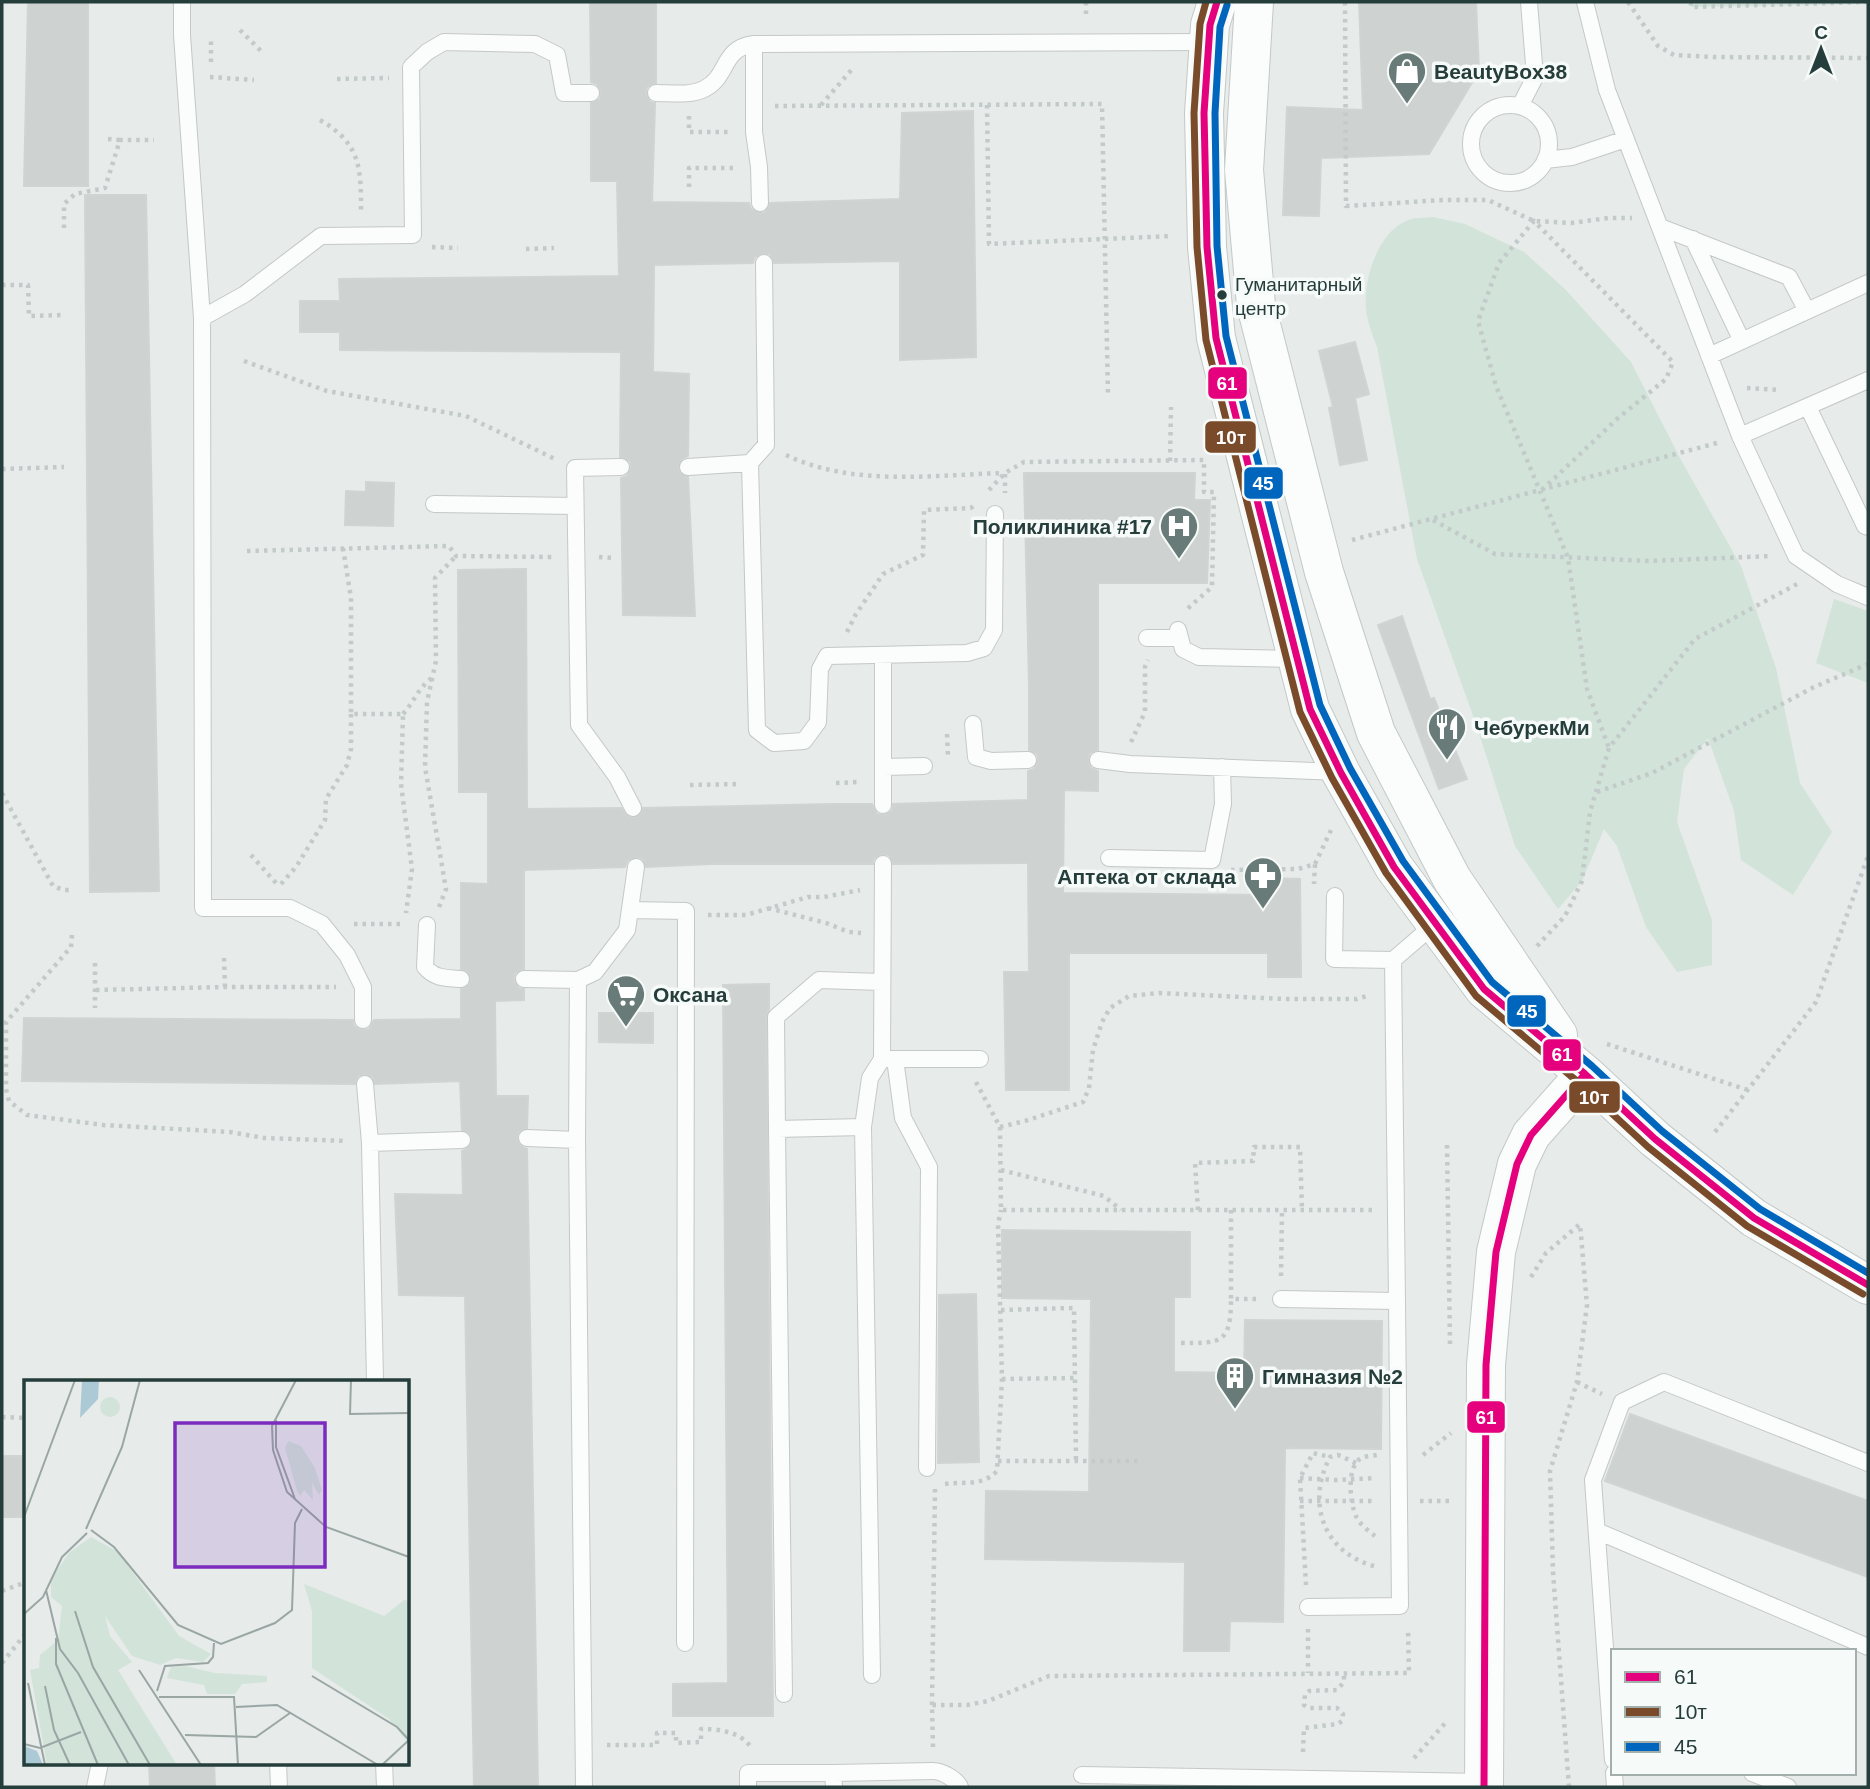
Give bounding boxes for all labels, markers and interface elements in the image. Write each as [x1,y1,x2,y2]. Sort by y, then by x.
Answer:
north arrow [1786,14,1856,84]
text: С [1814,22,1828,43]
shop icon: BeautyBox38 [1386,50,1428,105]
place label: BeautyBox38 [1434,60,1567,83]
place label: Гуманитарный центр [1235,274,1362,319]
marker: Гуманитарный центр [1215,288,1229,302]
line badge: 61 [1207,366,1248,400]
text: 61 [1216,373,1238,394]
line badge: 10т [1204,420,1257,454]
text: 10т [1216,427,1246,448]
line badge: 45 [1243,466,1284,500]
text: 45 [1252,473,1274,494]
hospital icon: Поликлиника #17 [1158,505,1200,560]
place label: Поликлиника #17 [973,515,1152,538]
restaurant icon: ЧебурекМи [1426,706,1468,761]
place label: ЧебурекМи [1474,716,1590,739]
pharmacy icon: Аптека от склада [1242,855,1284,910]
place label: Аптека от склада [1057,865,1236,888]
supermarket icon: Оксана [605,973,647,1028]
place label: Оксана [653,983,728,1006]
line badge: 45 [1506,994,1547,1028]
text: 45 [1516,1001,1538,1022]
line badge: 61 [1542,1038,1582,1072]
text: 61 [1551,1044,1573,1065]
line badge: 10т [1568,1080,1621,1114]
text: 10т [1579,1087,1609,1108]
building icon: Гимназия №2 [1214,1355,1256,1410]
place label: Гимназия №2 [1262,1365,1403,1388]
inset map [24,1380,410,1764]
line badge: 61 [1466,1400,1506,1434]
text: 61 [1475,1407,1497,1428]
legend [1611,1649,1856,1775]
text: 61 [1674,1665,1697,1688]
text: 10т [1674,1700,1707,1723]
text: 45 [1674,1735,1697,1758]

